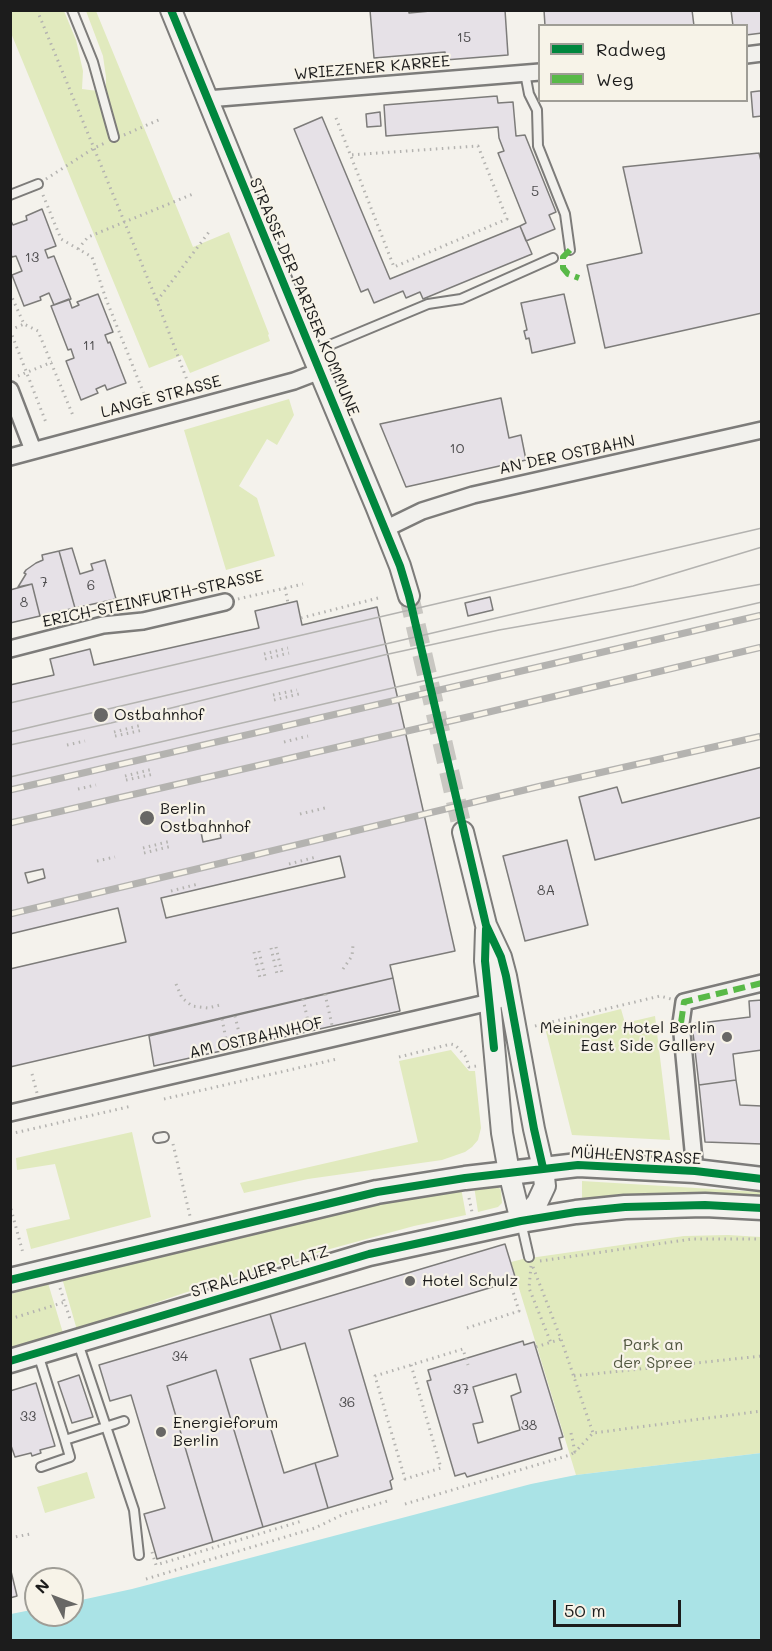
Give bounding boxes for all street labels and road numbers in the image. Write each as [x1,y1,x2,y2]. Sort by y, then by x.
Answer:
street label: WRIEZENER KARREE [293,52,451,84]
street label: STRASSE DER PARISER KOMMUNE [245,175,363,419]
street label: LANGE STRASSE [99,372,223,422]
street label: AN DER OSTBAHN [497,431,637,479]
street label: ERICH-STEINFURTH-STRASSE [41,566,265,632]
street label: AM OSTBAHNHOF [187,1013,325,1063]
street label: MÜHLENSTRASSE [570,1143,702,1169]
street label: STRALAUER PLATZ [189,1242,331,1302]

